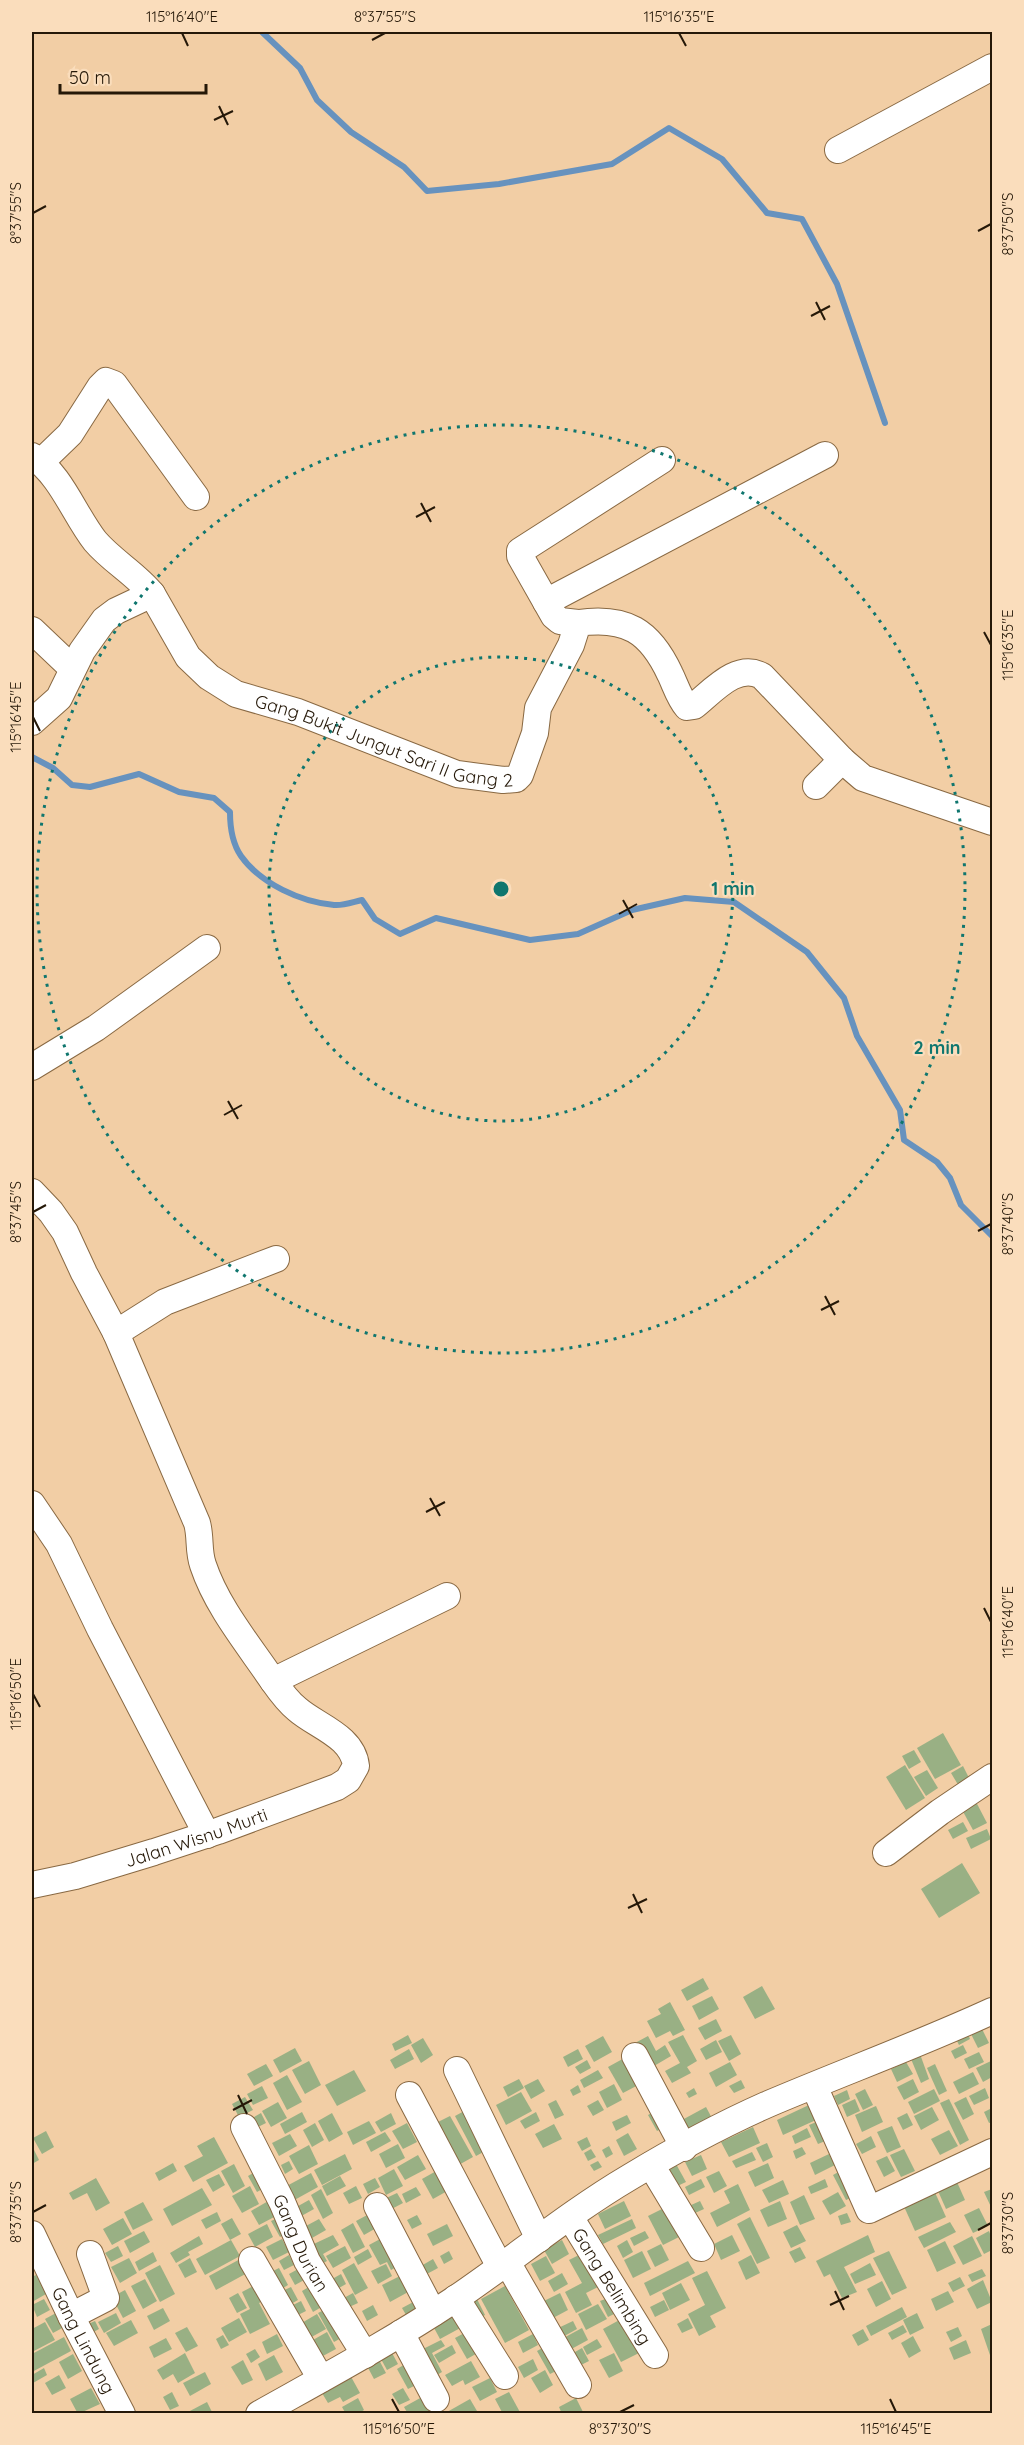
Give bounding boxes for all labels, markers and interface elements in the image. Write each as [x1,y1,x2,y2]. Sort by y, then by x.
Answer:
text: 115°16'40"E [146,7,218,26]
text: 8°37'55"S [354,7,416,26]
text: 115°16'35"E [643,7,715,26]
scale bar [60,57,206,95]
text: 50 m [69,66,111,89]
text: 8°37'55"S [6,182,25,244]
text: 8°37'50"S [998,193,1017,255]
text: 115°16'35"E [998,609,1017,681]
text: 115°16'45"E [6,681,25,753]
street label: Gang Bukit Jungut Sari II Gang 2 [253,689,514,791]
text: 1 min [711,877,755,900]
centre of rings [491,879,511,899]
text: 2 min [914,1036,960,1059]
text: 8°37'45"S [6,1181,25,1243]
text: 8°37'40"S [998,1193,1017,1255]
text: 115°16'40"E [998,1586,1017,1658]
text: 115°16'50"E [6,1658,25,1730]
street label: Jalan Wisnu Murti [122,1802,270,1872]
text: 8°37'35"S [6,2181,25,2243]
street label: Gang Durian [268,2190,334,2296]
text: 8°37'30"S [998,2192,1017,2254]
street label: Gang Belimbing [568,2223,657,2349]
street label: Gang Lindung [47,2283,121,2397]
text: 115°16'50"E [363,2419,435,2438]
text: 8°37'30"S [589,2419,651,2438]
text: 115°16'45"E [860,2419,932,2438]

